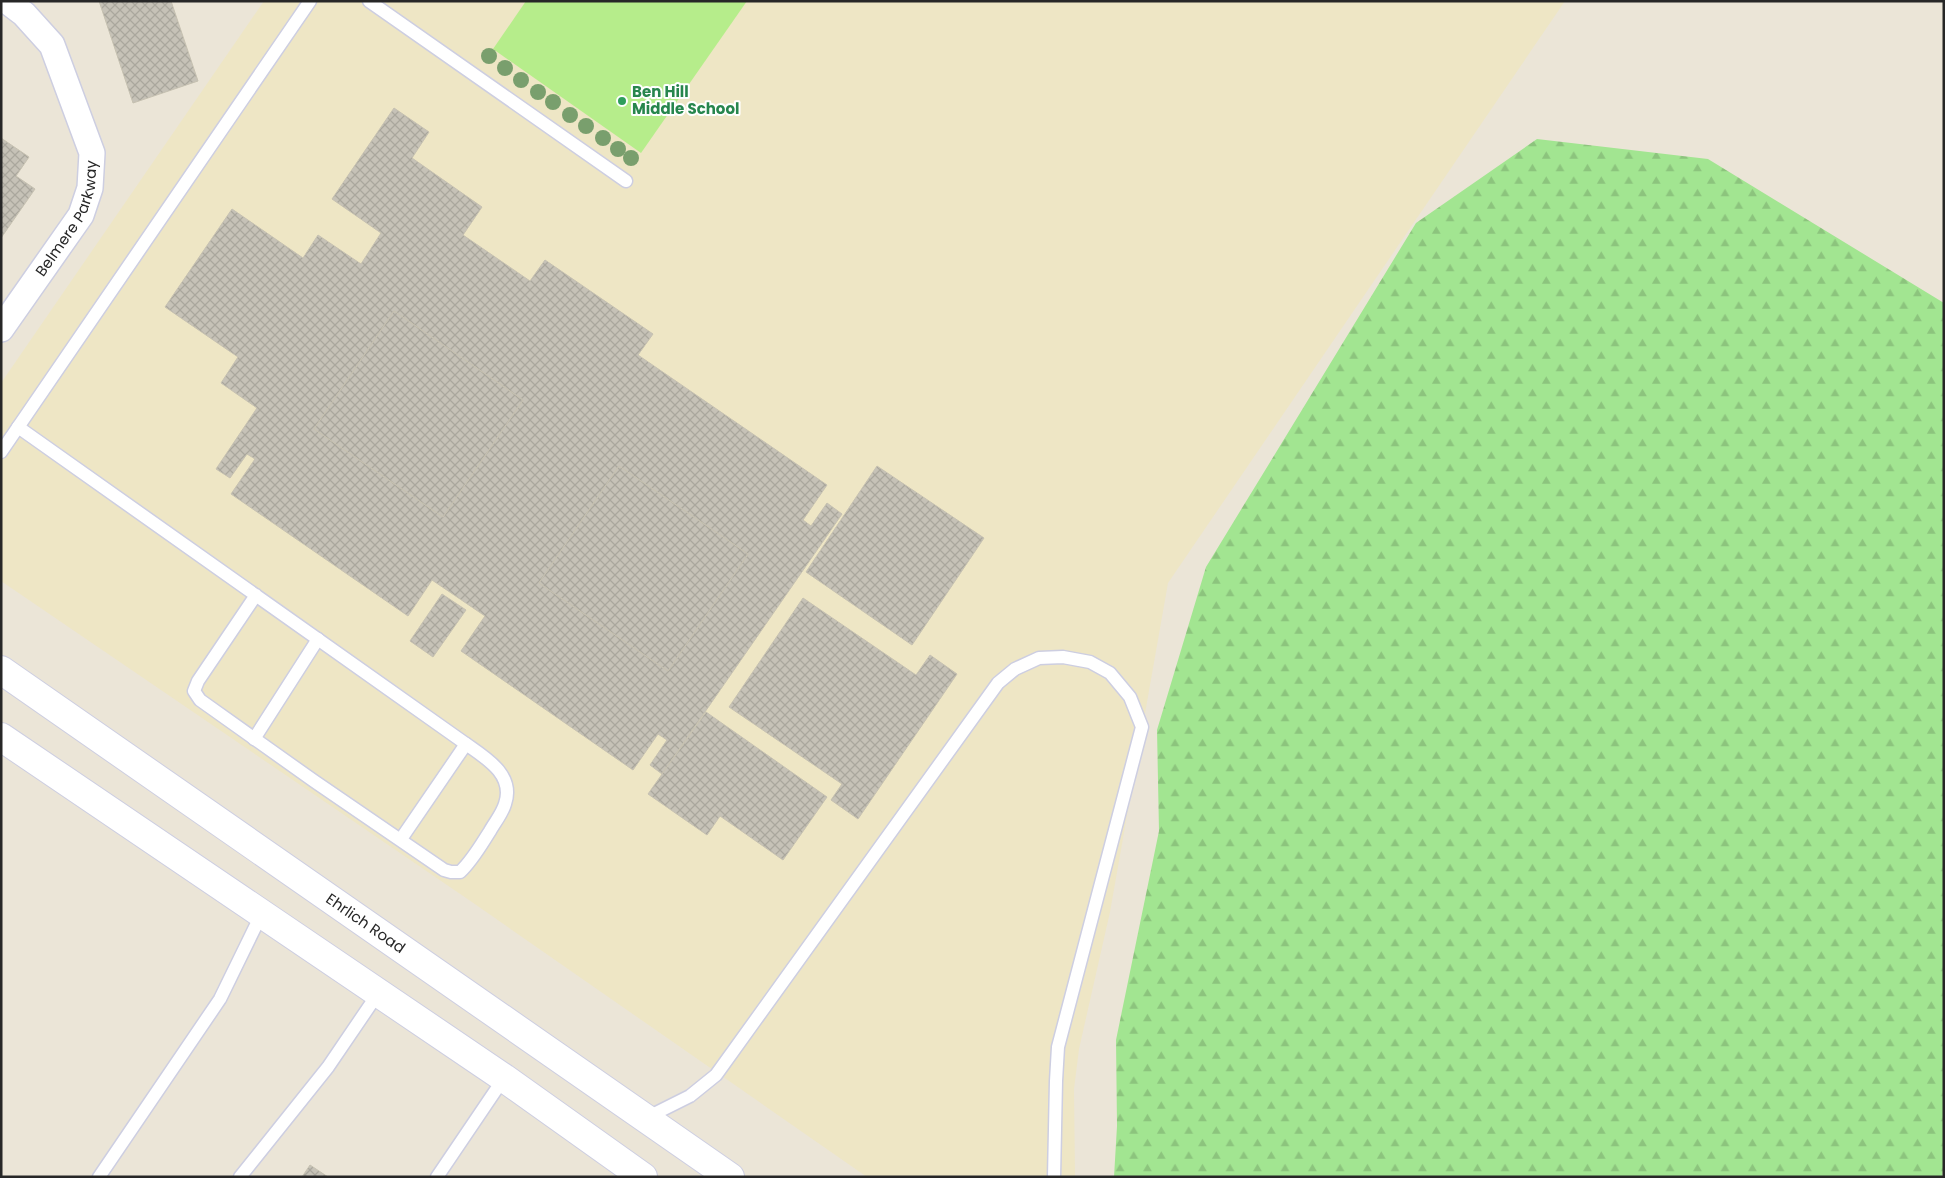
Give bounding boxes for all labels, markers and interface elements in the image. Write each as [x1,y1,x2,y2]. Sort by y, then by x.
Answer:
place label: Ben Hill Middle School [632,81,739,119]
marker: Ben Hill Middle School [616,95,628,107]
street label: Belmere Parkway [30,159,102,280]
street label: Ehrlich Road [322,888,410,958]

